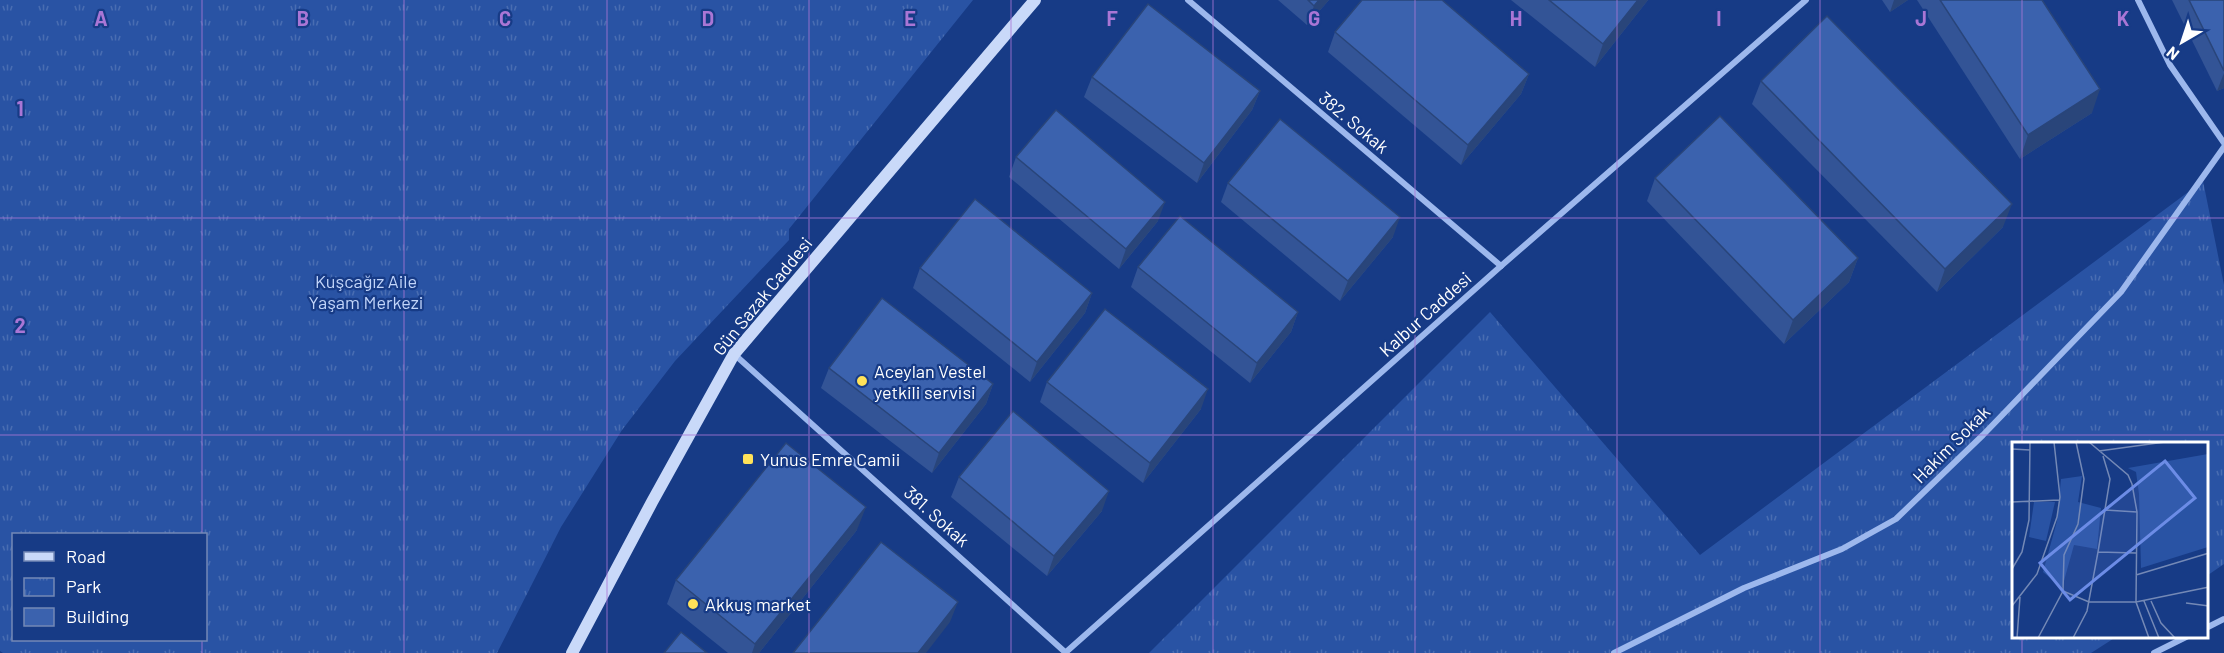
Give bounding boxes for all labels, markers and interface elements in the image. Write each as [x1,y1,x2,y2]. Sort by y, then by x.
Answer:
text: A [94,6,108,30]
text: B [297,6,309,30]
text: C [499,6,511,30]
text: D [702,6,714,30]
text: E [904,6,916,30]
text: F [1106,6,1118,30]
text: G [1308,6,1320,30]
text: H [1510,6,1522,30]
text: I [1716,6,1722,30]
text: J [1915,6,1927,30]
text: K [2117,6,2130,30]
north arrow [2152,12,2212,72]
text: N [2162,43,2182,65]
street label: 382. Sokak [1315,86,1393,158]
text: 1 [16,96,24,120]
street label: Gün Sazak Caddesi [708,232,816,360]
street label: Kalbur Caddesi [1374,267,1476,361]
park label: Kuşcağız Aile Yaşam Merkezi [309,270,423,313]
text: 2 [14,313,26,337]
place label: Aceylan Vestel yetkili servisi [874,360,986,403]
marker: Aceylan Vestel yetkili servisi [855,374,869,388]
street label: Hakim Sokak [1908,401,1994,487]
inset map [2012,442,2209,638]
place label: Yunus Emre Camii [760,448,900,470]
marker: Yunus Emre Camii [741,452,755,466]
street label: 381. Sokak [900,481,974,551]
legend [12,533,207,641]
text: Road [66,545,106,567]
text: Park [66,575,101,597]
place label: Akkuş market [705,593,811,615]
marker: Akkuş market [686,597,700,611]
text: Building [66,605,129,627]

